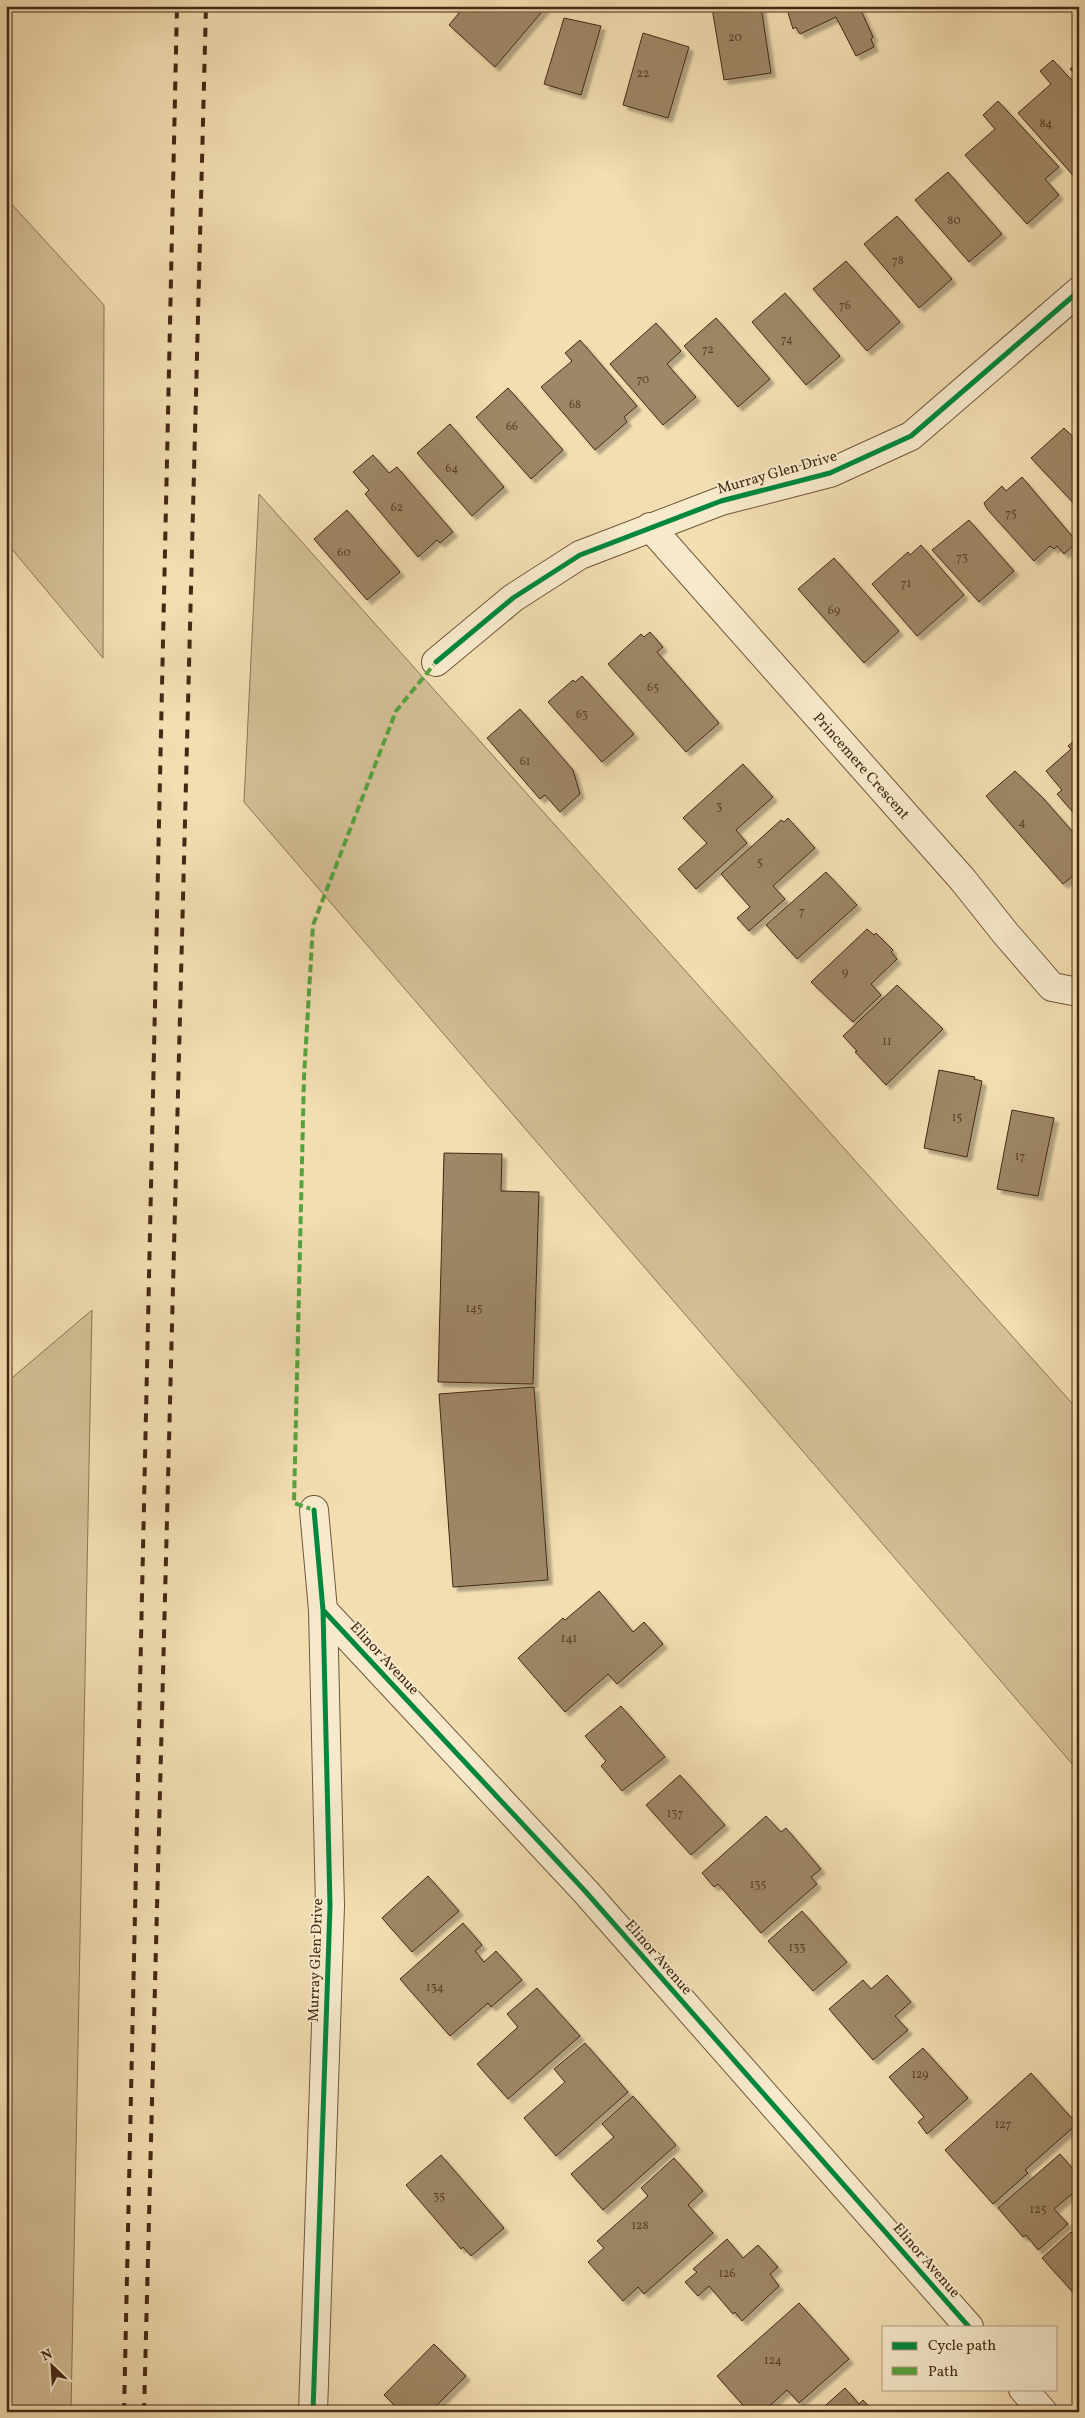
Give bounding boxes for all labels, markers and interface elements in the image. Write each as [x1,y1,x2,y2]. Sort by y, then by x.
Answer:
house number: 20 [728,30,742,46]
house number: 22 [637,66,649,82]
house number: 84 [1040,116,1052,132]
house number: 80 [947,213,961,229]
house number: 78 [892,253,904,269]
house number: 76 [839,298,851,314]
house number: 74 [781,332,793,348]
house number: 72 [702,342,714,358]
house number: 70 [637,372,649,388]
house number: 68 [569,397,581,413]
house number: 66 [506,419,518,435]
street label: Murray Glen Drive [715,446,840,501]
house number: 64 [446,461,458,477]
house number: 62 [391,500,403,516]
house number: 75 [1005,506,1017,522]
house number: 60 [337,545,351,561]
house number: 73 [956,550,968,566]
house number: 71 [901,576,911,592]
house number: 69 [828,603,840,619]
house number: 65 [647,680,659,696]
house number: 63 [576,707,588,723]
street label: Princemere Crescent [807,708,914,825]
house number: 61 [520,754,530,770]
house number: 3 [716,799,722,815]
house number: 4 [1018,815,1026,831]
house number: 5 [757,855,763,871]
house number: 7 [799,904,805,920]
house number: 9 [842,965,848,981]
house number: 11 [882,1034,892,1050]
house number: 15 [952,1110,962,1126]
house number: 17 [1015,1149,1025,1165]
house number: 145 [465,1301,483,1317]
street label: Elinor Avenue [344,1618,423,1700]
house number: 141 [561,1631,577,1647]
house number: 137 [667,1806,683,1822]
house number: 135 [750,1877,767,1893]
street label: Murray Glen Drive [304,1898,329,2022]
street label: Elinor Avenue [619,1916,696,2000]
house number: 133 [789,1940,805,1956]
house number: 134 [426,1980,444,1996]
house number: 129 [911,2067,929,2083]
house number: 127 [995,2117,1011,2133]
house number: 35 [433,2189,445,2205]
house number: 125 [1030,2202,1047,2218]
house number: 128 [631,2218,649,2234]
street label: Elinor Avenue [887,2219,964,2303]
house number: 126 [718,2266,736,2282]
legend [882,2326,1058,2390]
text: Cycle path [928,2336,996,2357]
north arrow [28,2340,78,2390]
text: N [39,2345,56,2366]
house number: 124 [764,2353,782,2369]
text: Path [928,2362,958,2383]

